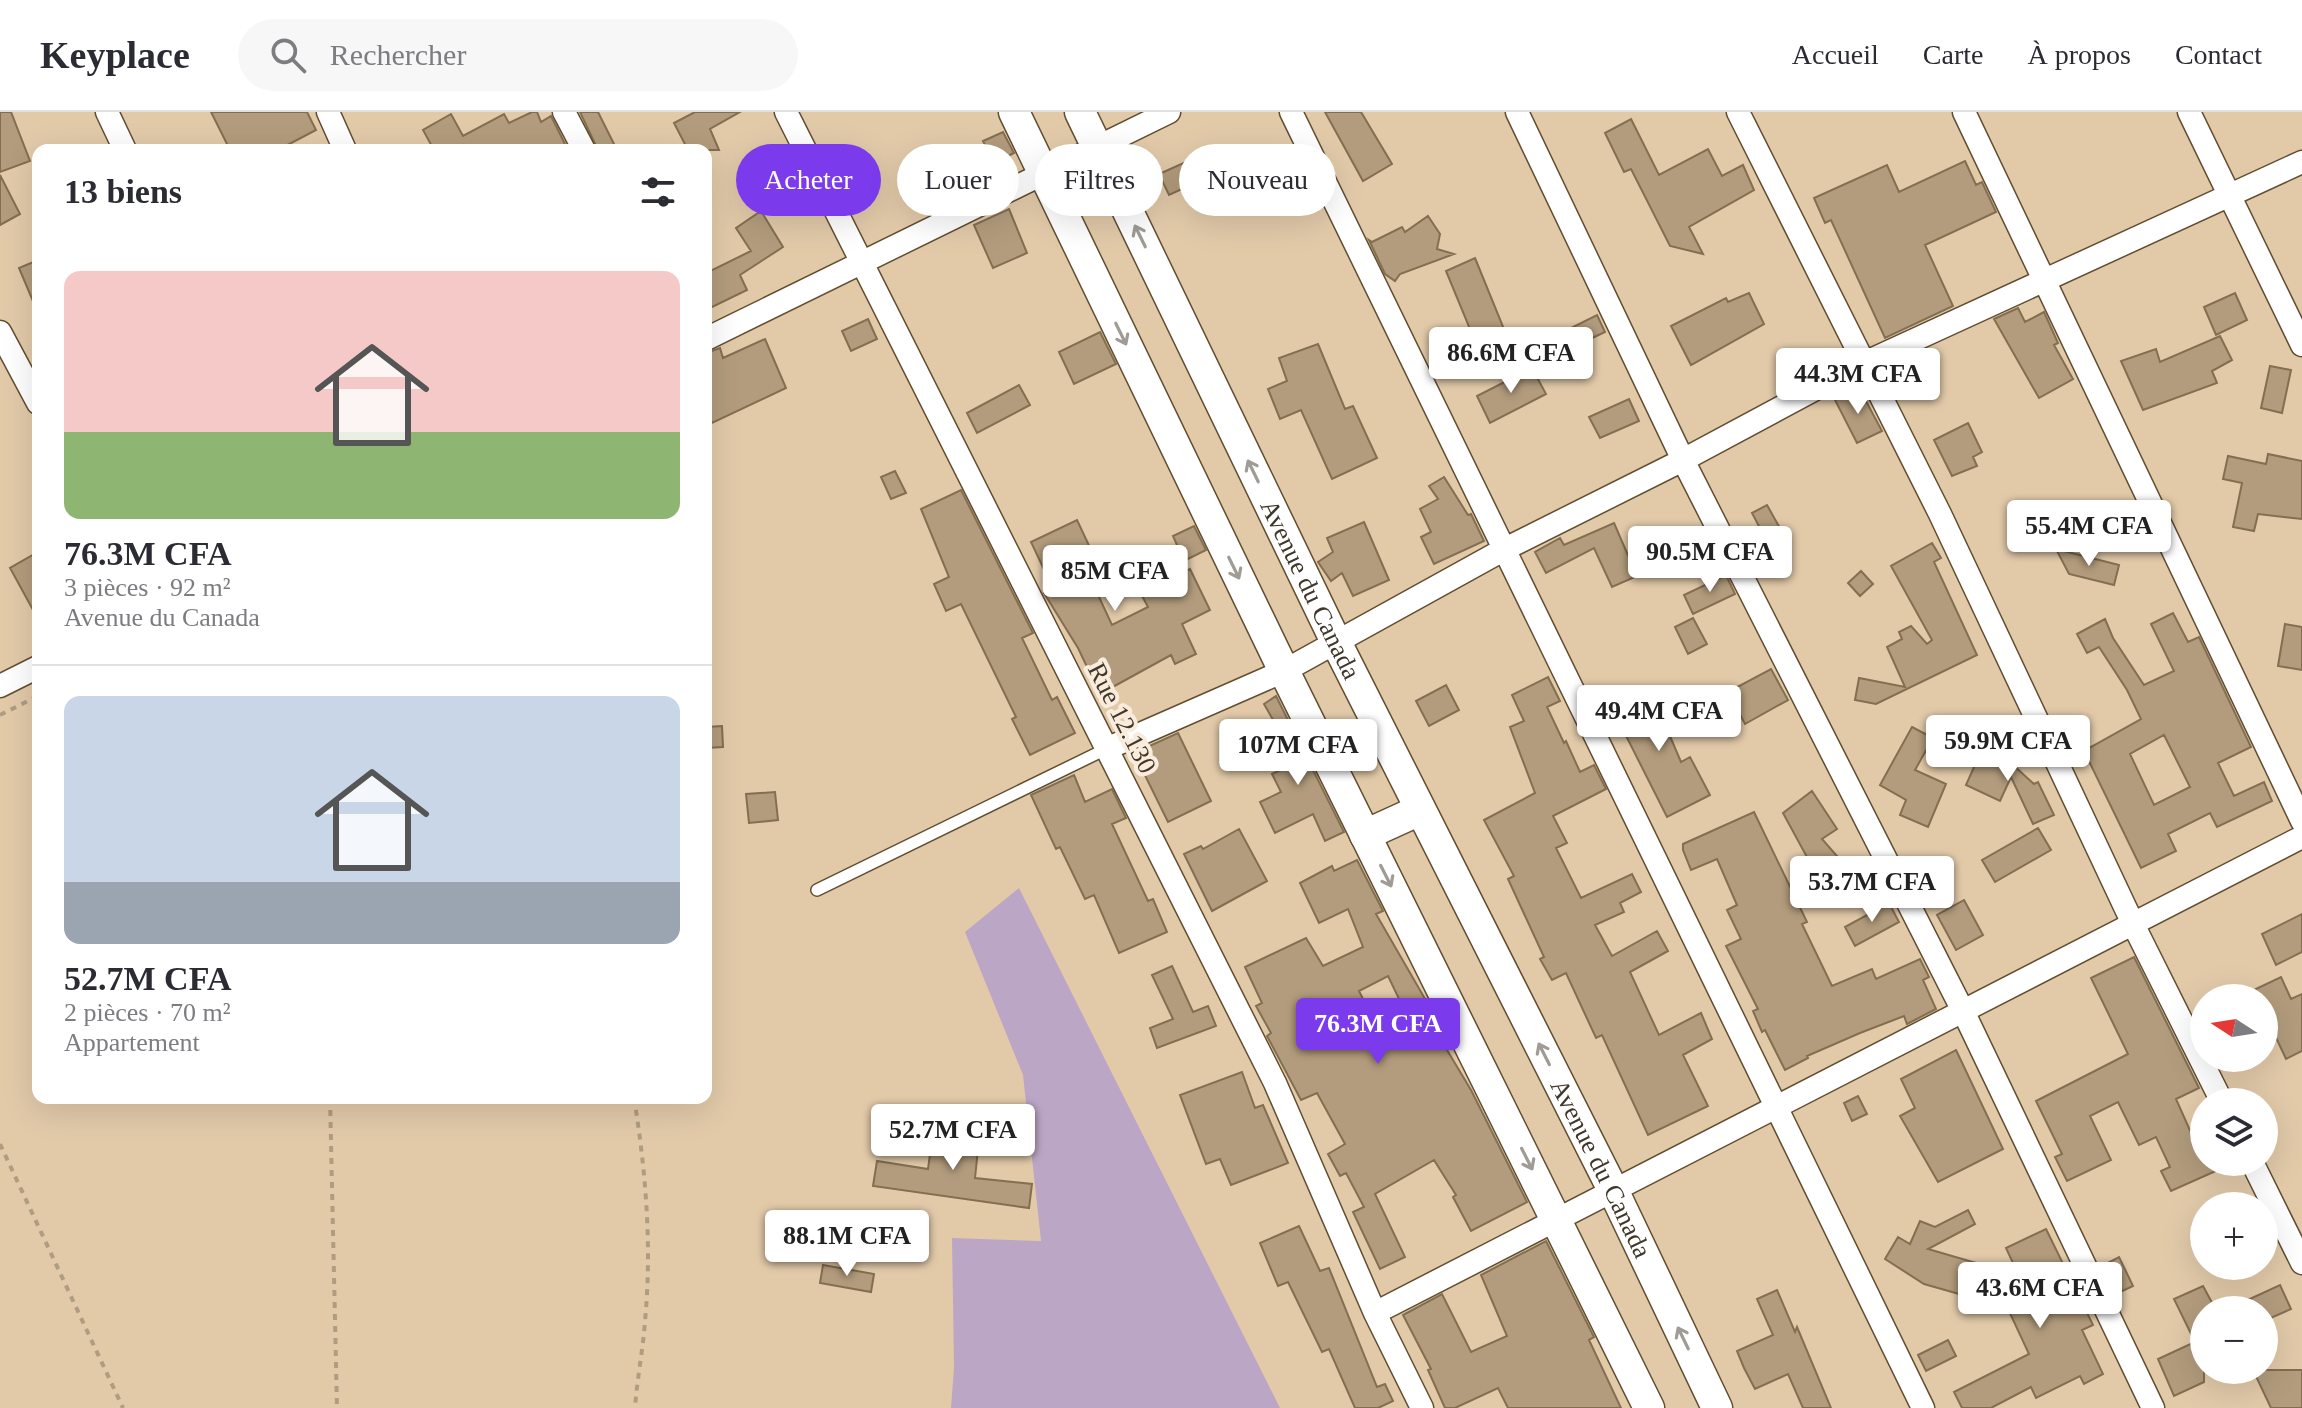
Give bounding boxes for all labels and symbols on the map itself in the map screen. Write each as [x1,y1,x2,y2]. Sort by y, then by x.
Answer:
one-way arrow [1132,225,1147,249]
one-way arrow [1114,321,1129,345]
pin: 86.6M CFA [1419,327,1603,395]
pin: 44.3M CFA [1766,348,1950,416]
one-way arrow [1245,459,1260,483]
street label: Avenue du Canada [1255,495,1367,684]
pin: 55.4M CFA [1997,500,2181,568]
pin: 90.5M CFA [1618,526,1802,594]
pin: 85M CFA [1041,545,1189,613]
one-way arrow [1227,555,1242,579]
street label: Rue 12.130 [1082,658,1162,778]
pin: 49.4M CFA [1567,685,1751,753]
pin: 59.9M CFA [1916,715,2100,783]
pin: 107M CFA [1215,719,1381,787]
pin: 53.7M CFA [1780,856,1964,924]
one-way arrow [1378,864,1394,888]
north arrow [2190,984,2278,1072]
pin: 76.3M CFA [1286,998,1470,1066]
one-way arrow [1535,1043,1551,1067]
street label: Avenue du Canada [1545,1074,1658,1263]
pin: 52.7M CFA [861,1104,1045,1172]
one-way arrow [1520,1146,1535,1170]
pin: 88.1M CFA [755,1210,939,1278]
pin: 43.6M CFA [1948,1262,2132,1330]
one-way arrow [1675,1326,1691,1350]

